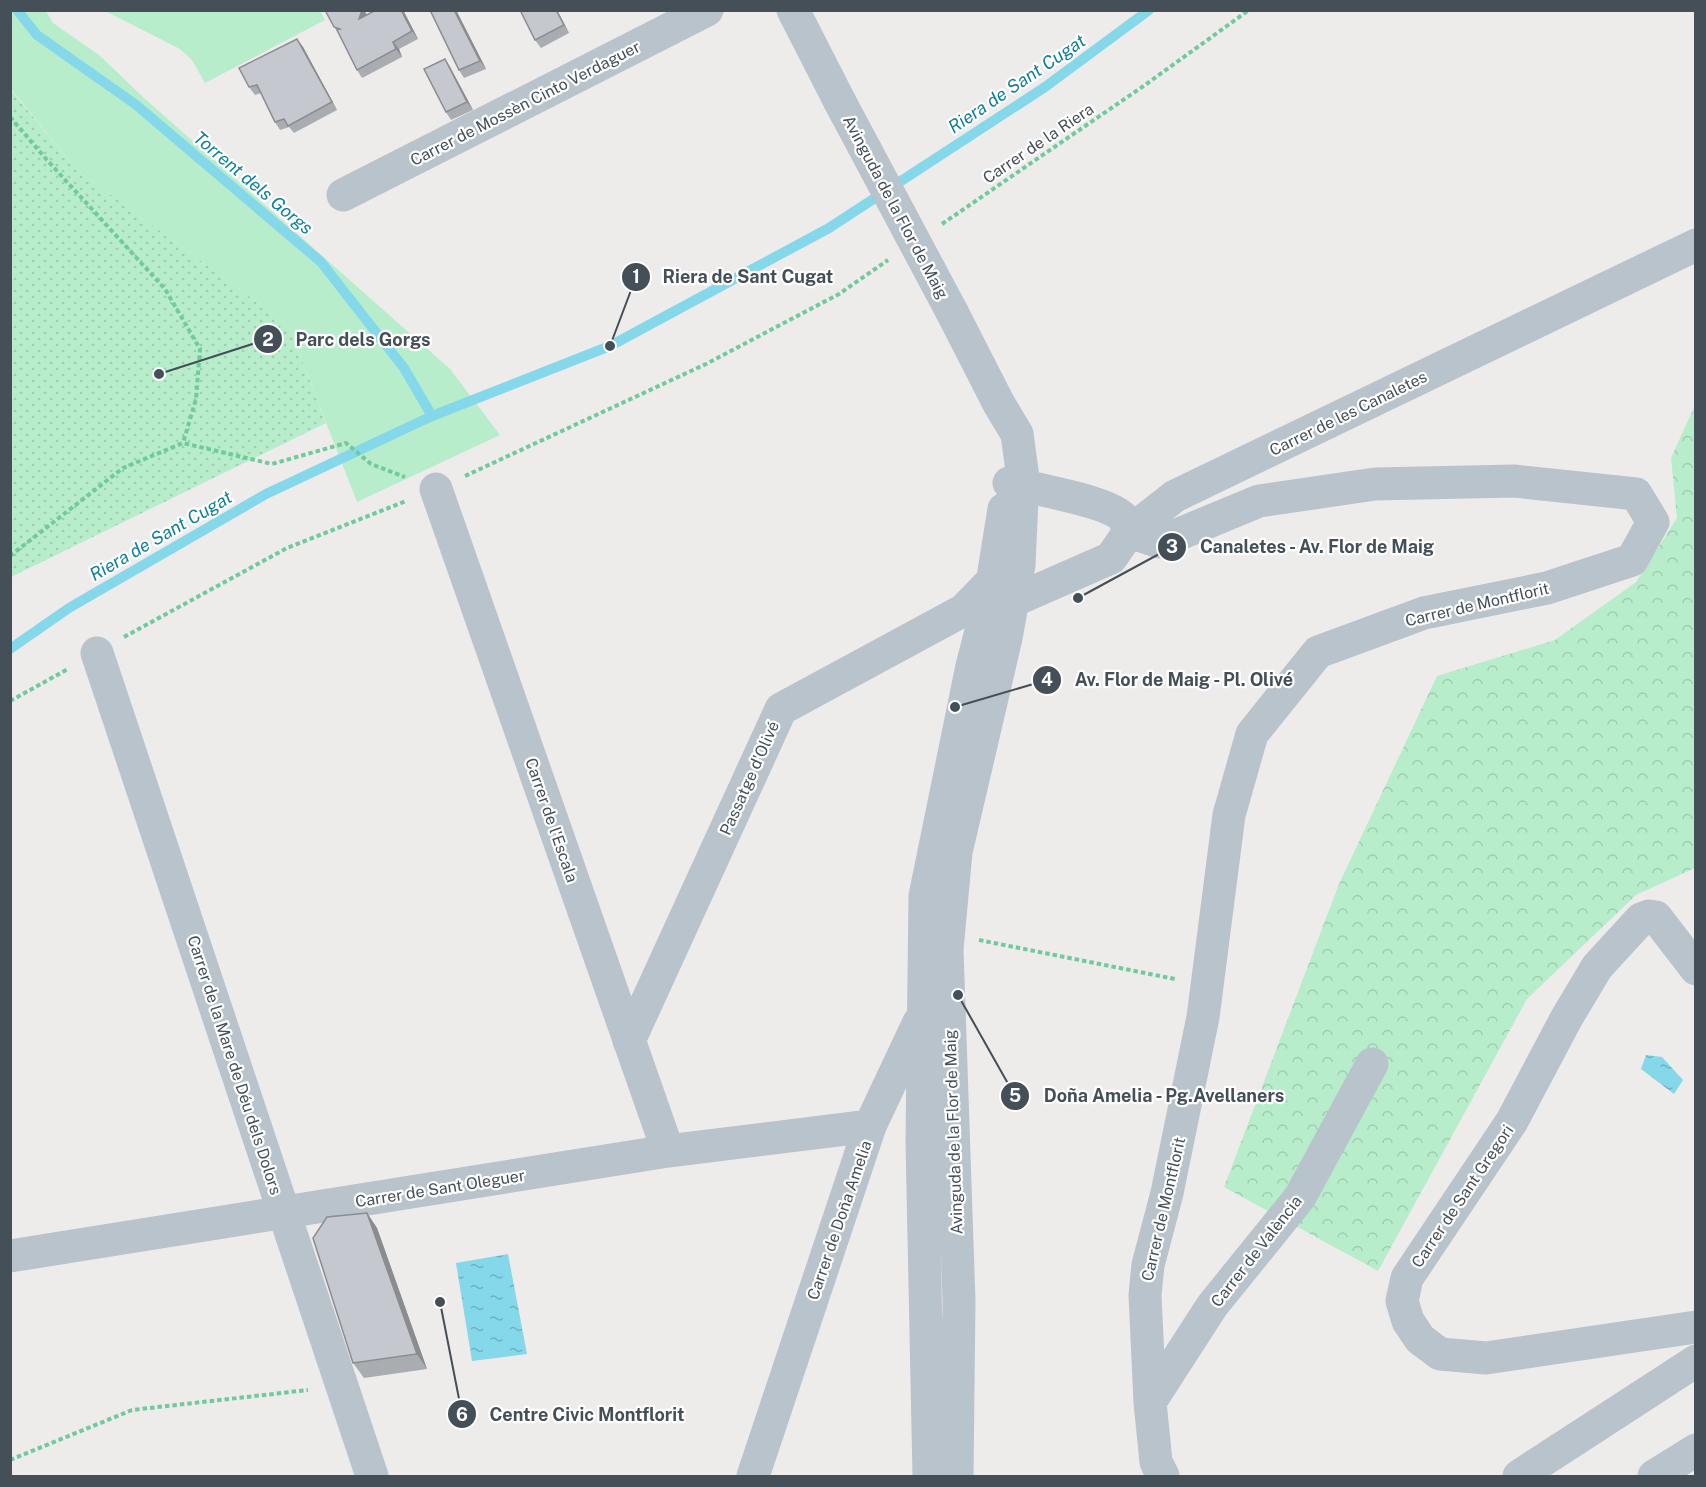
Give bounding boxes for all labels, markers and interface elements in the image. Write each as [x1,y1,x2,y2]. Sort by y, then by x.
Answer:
water label: Riera de Sant Cugat [944,30,1090,137]
street label: Carrer de Mossèn Cinto Verdaguer [407,37,643,170]
street label: Carrer de la Riera [979,99,1097,188]
street label: Avinguda de la Flor de Maig [839,112,952,302]
water label: Torrent dels Gorgs [189,127,317,239]
callout: Riera de Sant Cugat [621,259,845,295]
text: 1 [632,266,640,287]
text: Riera de Sant Cugat [663,266,833,287]
callout: Parc dels Gorgs [253,321,443,357]
text: 2 [262,329,274,350]
text: Parc dels Gorgs [295,329,431,350]
street label: Carrer de les Canaletes [1266,367,1430,460]
water label: Riera de Sant Cugat [86,486,236,585]
callout: Canaletes - Av. Flor de Maig [1157,529,1447,565]
text: 3 [1166,536,1178,557]
text: Canaletes - Av. Flor de Maig [1200,536,1434,557]
street label: Carrer de Montflorit [1403,579,1551,630]
callout: Av. Flor de Maig - Pl. Olivé [1032,662,1307,698]
text: 4 [1041,669,1053,690]
text: Av. Flor de Maig - Pl. Olivé [1075,669,1293,690]
street label: Passatge d'Olivé [716,718,783,838]
street label: Carrer de l'Escala [521,755,582,885]
street label: Carrer de la Mare de Déu dels Dolors [184,933,285,1197]
street label: Avinguda de la Flor de Maig [940,1029,967,1235]
callout: Doña Amelia - Pg.Avellaners [1000,1078,1297,1114]
text: 5 [1009,1085,1021,1106]
text: Doña Amelia - Pg.Avellaners [1044,1085,1284,1106]
street label: Carrer de Sant Gregori [1408,1121,1517,1271]
street label: Carrer de Montflorit [1138,1135,1189,1283]
street label: Carrer de Doña Amelia [803,1138,876,1302]
street label: Carrer de Sant Oleguer [354,1166,526,1211]
street label: Carrer de València [1207,1192,1306,1311]
callout: Centre Civic Montflorit [447,1396,696,1432]
text: 6 [456,1404,468,1425]
text: Centre Civic Montflorit [489,1404,685,1425]

